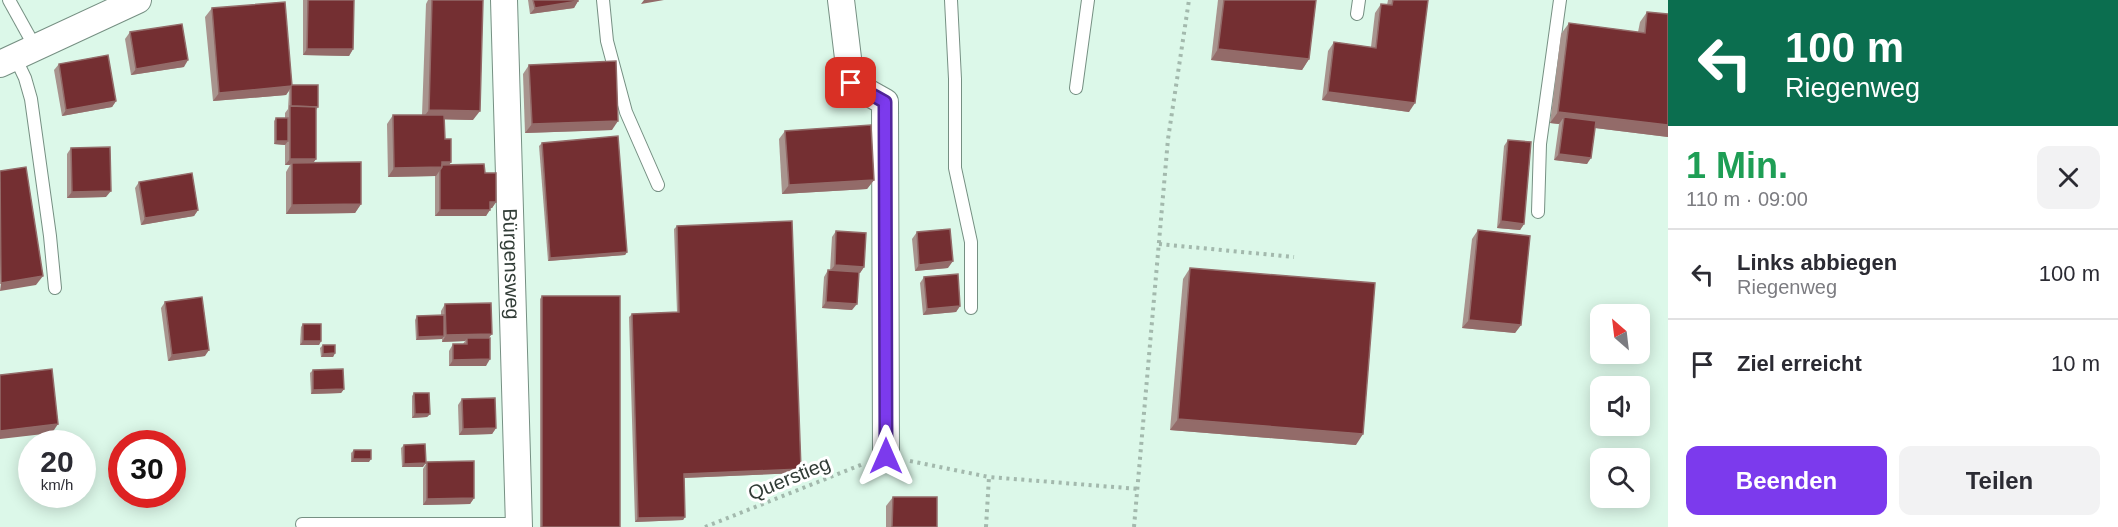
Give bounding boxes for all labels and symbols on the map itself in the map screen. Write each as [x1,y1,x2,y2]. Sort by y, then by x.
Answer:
pin [825,57,876,108]
street label: Bürgensweg [499,208,524,320]
north arrow [1590,304,1650,364]
position arrow [854,424,918,488]
speed limit sign: 30 [108,430,186,508]
street label: Querstieg [745,452,833,504]

